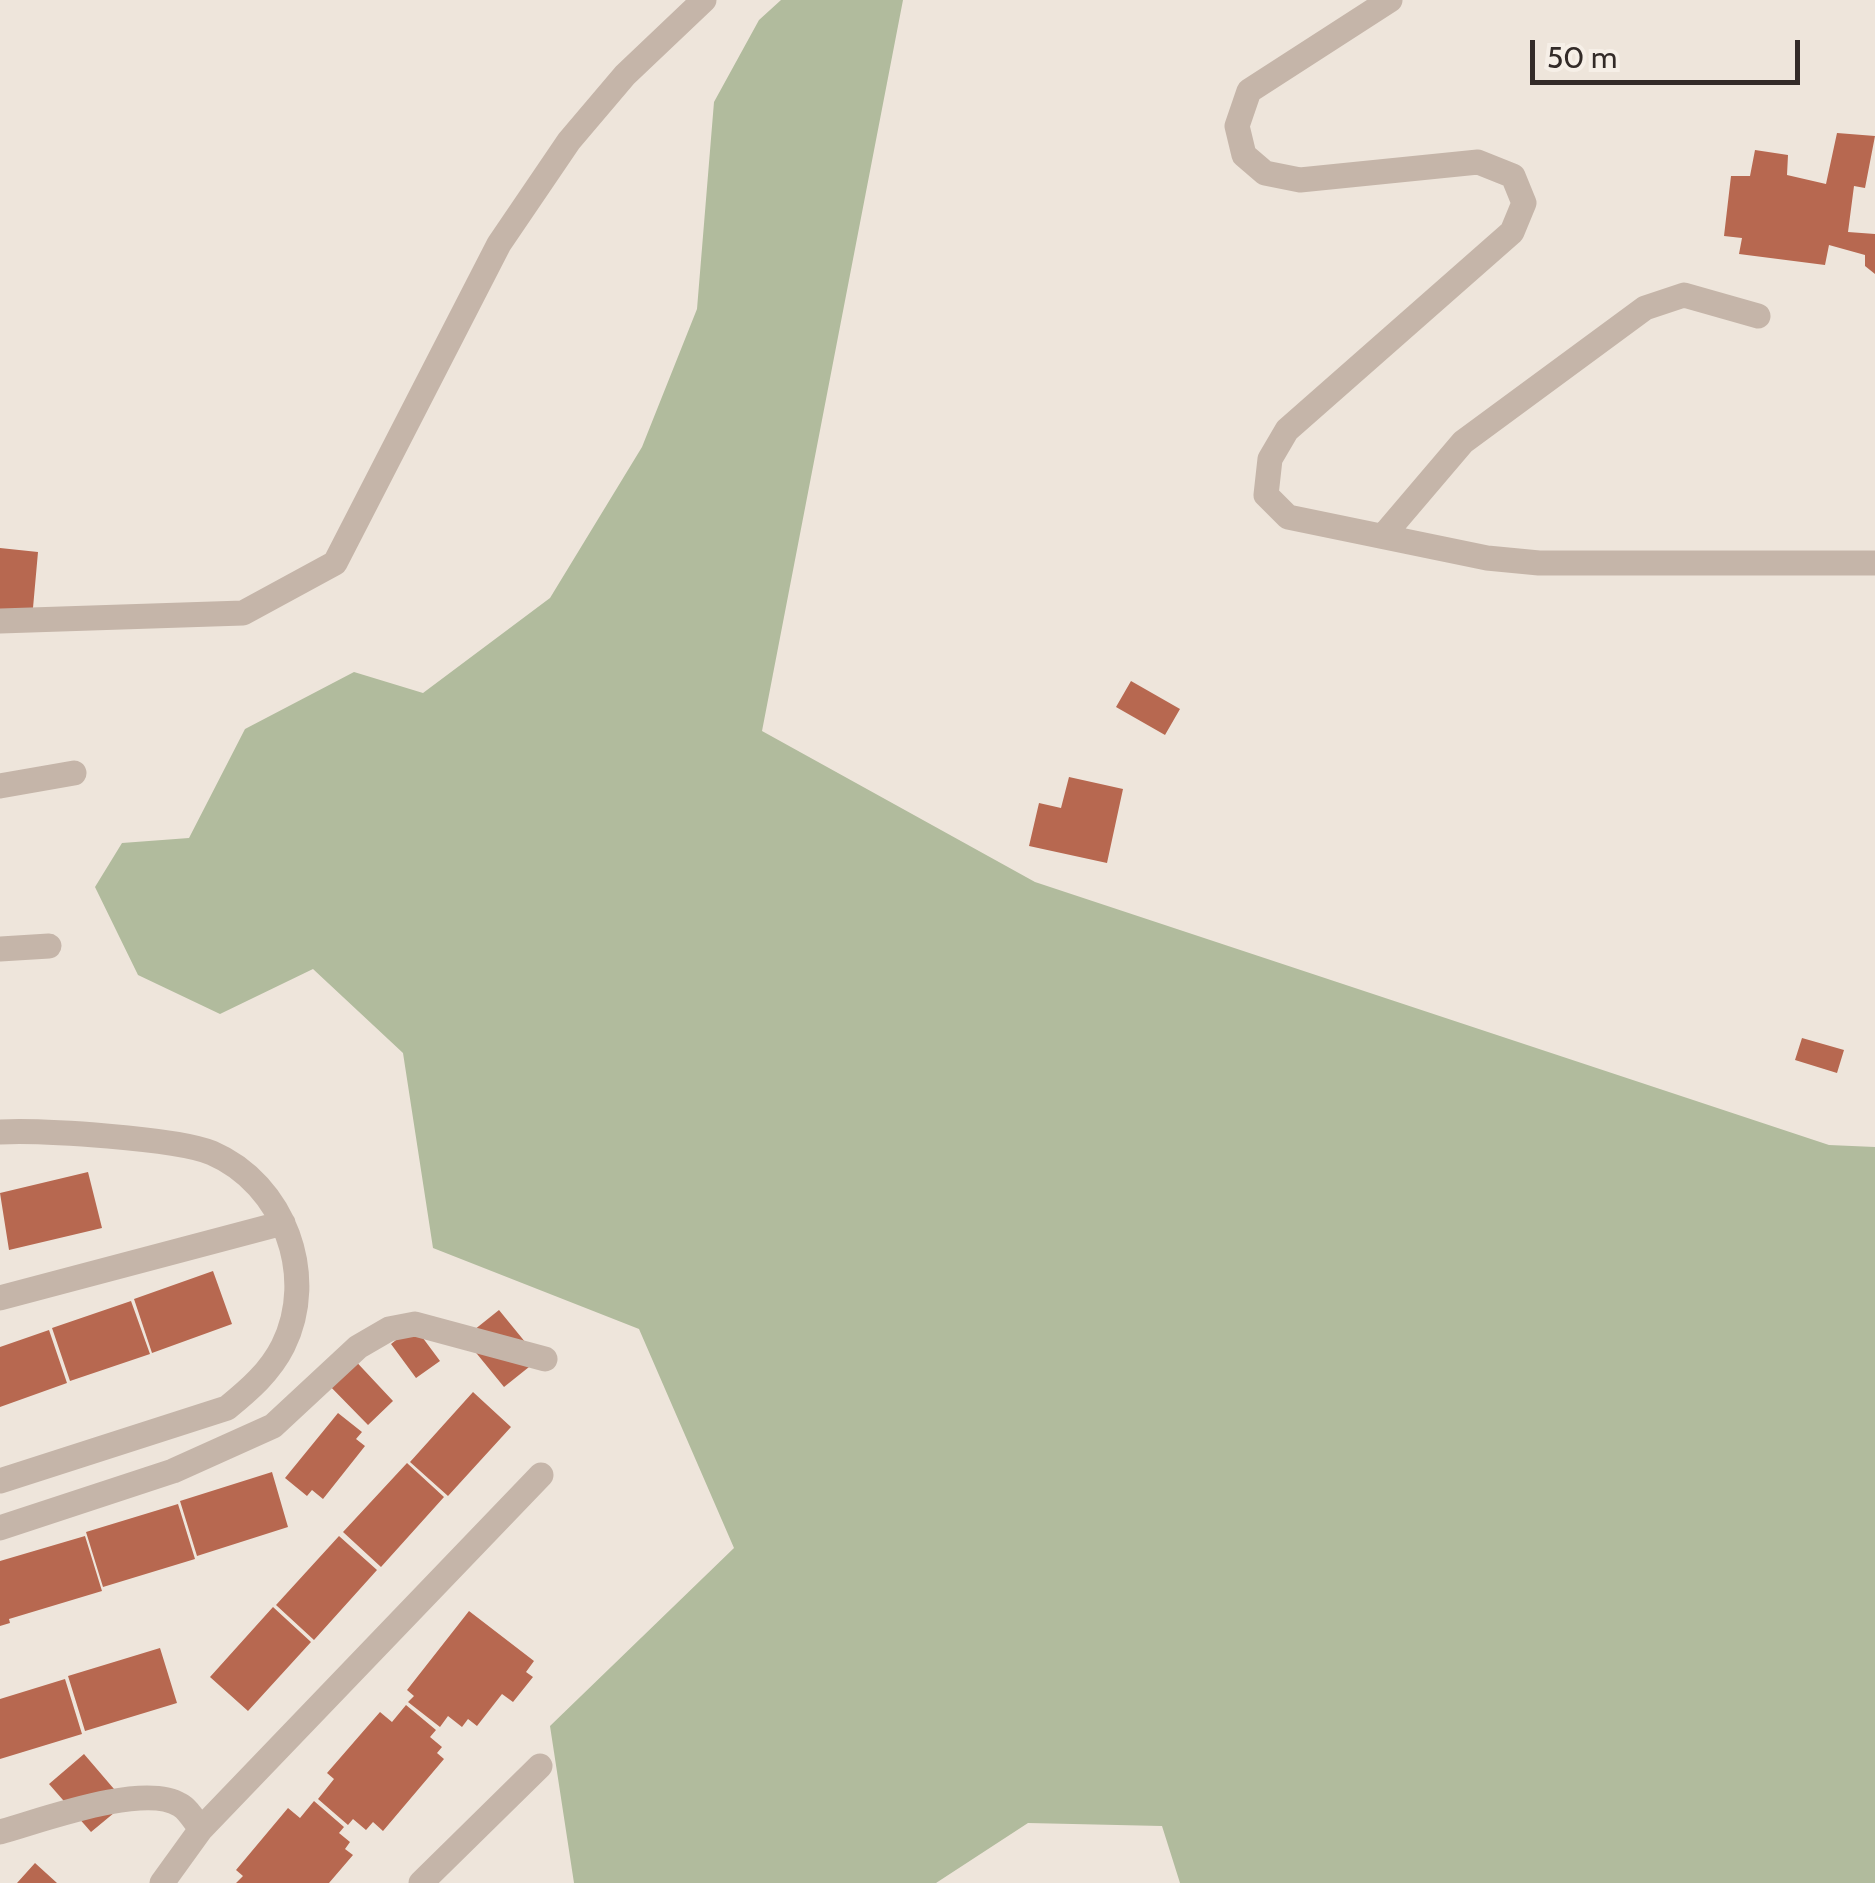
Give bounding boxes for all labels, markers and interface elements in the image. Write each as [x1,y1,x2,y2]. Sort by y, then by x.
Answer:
scale bar [1535,20,1805,82]
text: 50 m [1547,39,1617,76]

